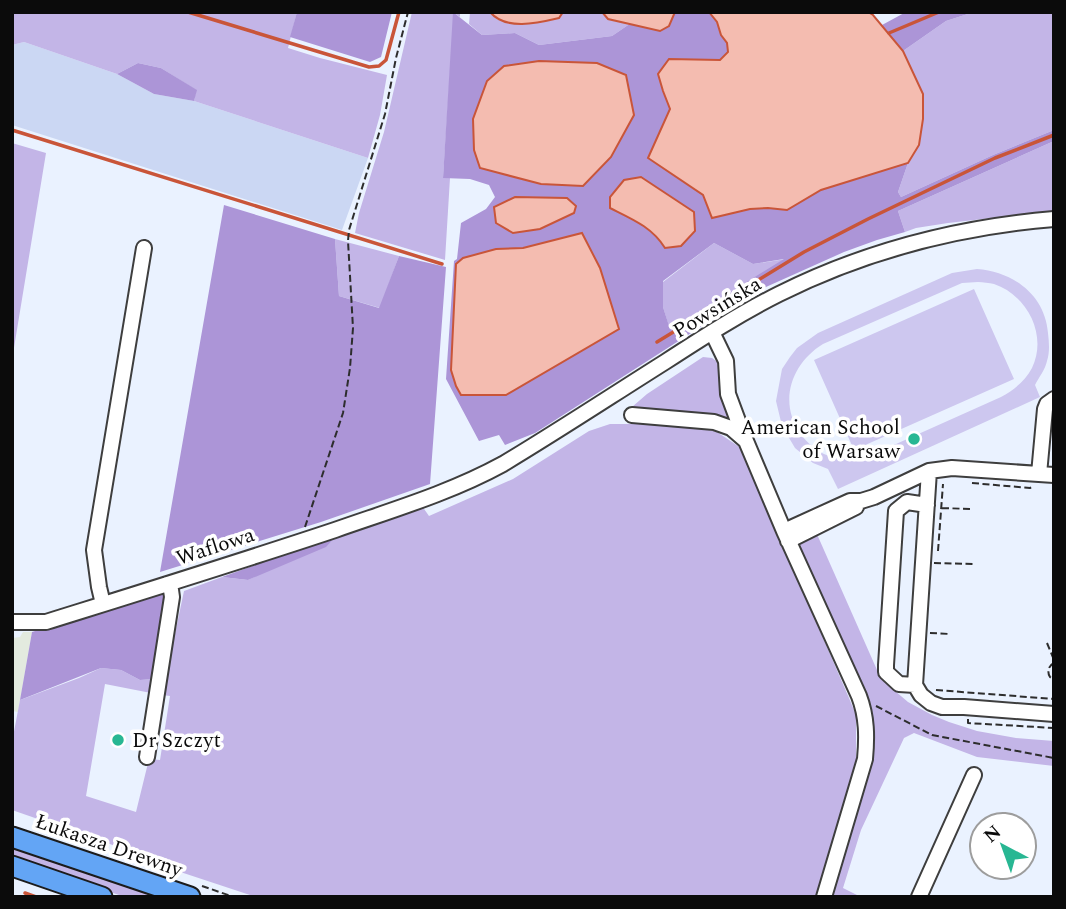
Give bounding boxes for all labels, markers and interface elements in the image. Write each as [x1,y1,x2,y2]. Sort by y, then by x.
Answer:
street label: Powsińska [667,268,769,347]
place label: American School of Warsaw [741,412,901,468]
marker: American School of Warsaw [906,431,922,447]
street label: Waflowa [172,519,259,575]
place label: Dr Szczyt [132,725,221,757]
marker: Dr Szczyt [110,732,126,748]
street label: Łukasza Drewny [31,806,188,886]
north arrow [968,811,1038,881]
text: N [977,818,1008,850]

